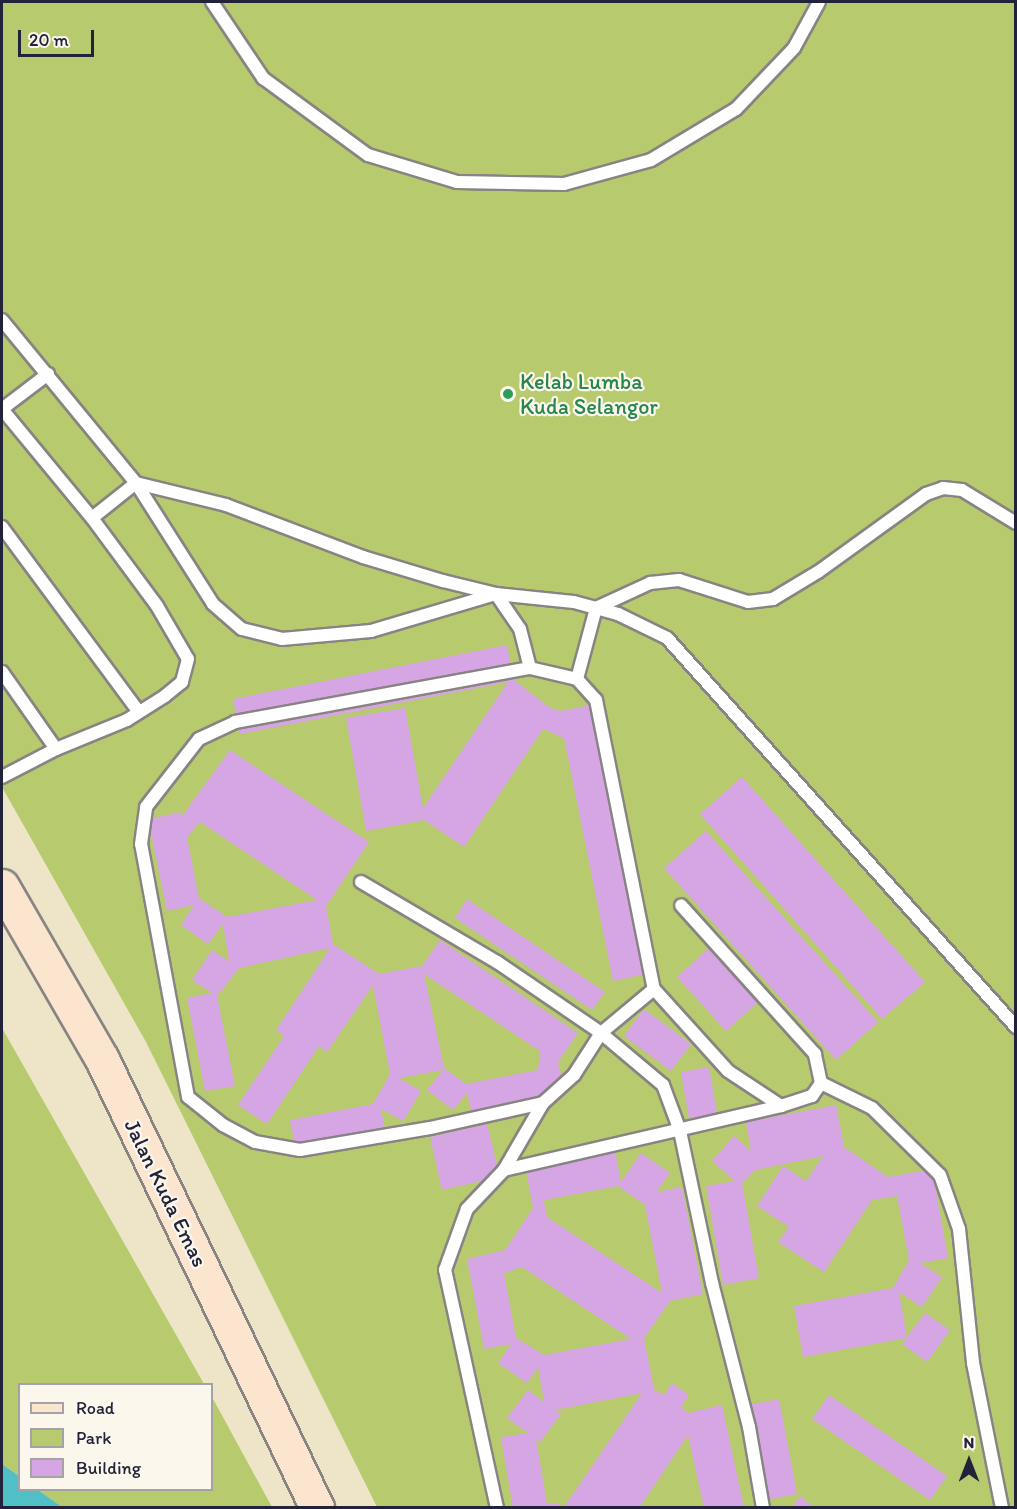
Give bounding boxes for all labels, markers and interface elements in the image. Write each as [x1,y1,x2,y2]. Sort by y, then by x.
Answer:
scale bar [21,18,98,56]
text: 20 m [29,29,69,51]
place label: Kelab Lumba Kuda Selangor [520,368,657,420]
marker: Kelab Lumba Kuda Selangor [501,387,515,401]
street label: Jalan Kuda Emas [119,1115,213,1271]
legend [18,1383,213,1491]
text: Road [76,1397,115,1419]
text: Park [76,1427,111,1449]
north arrow [939,1431,999,1491]
text: N [964,1433,974,1452]
text: Building [76,1457,141,1479]

